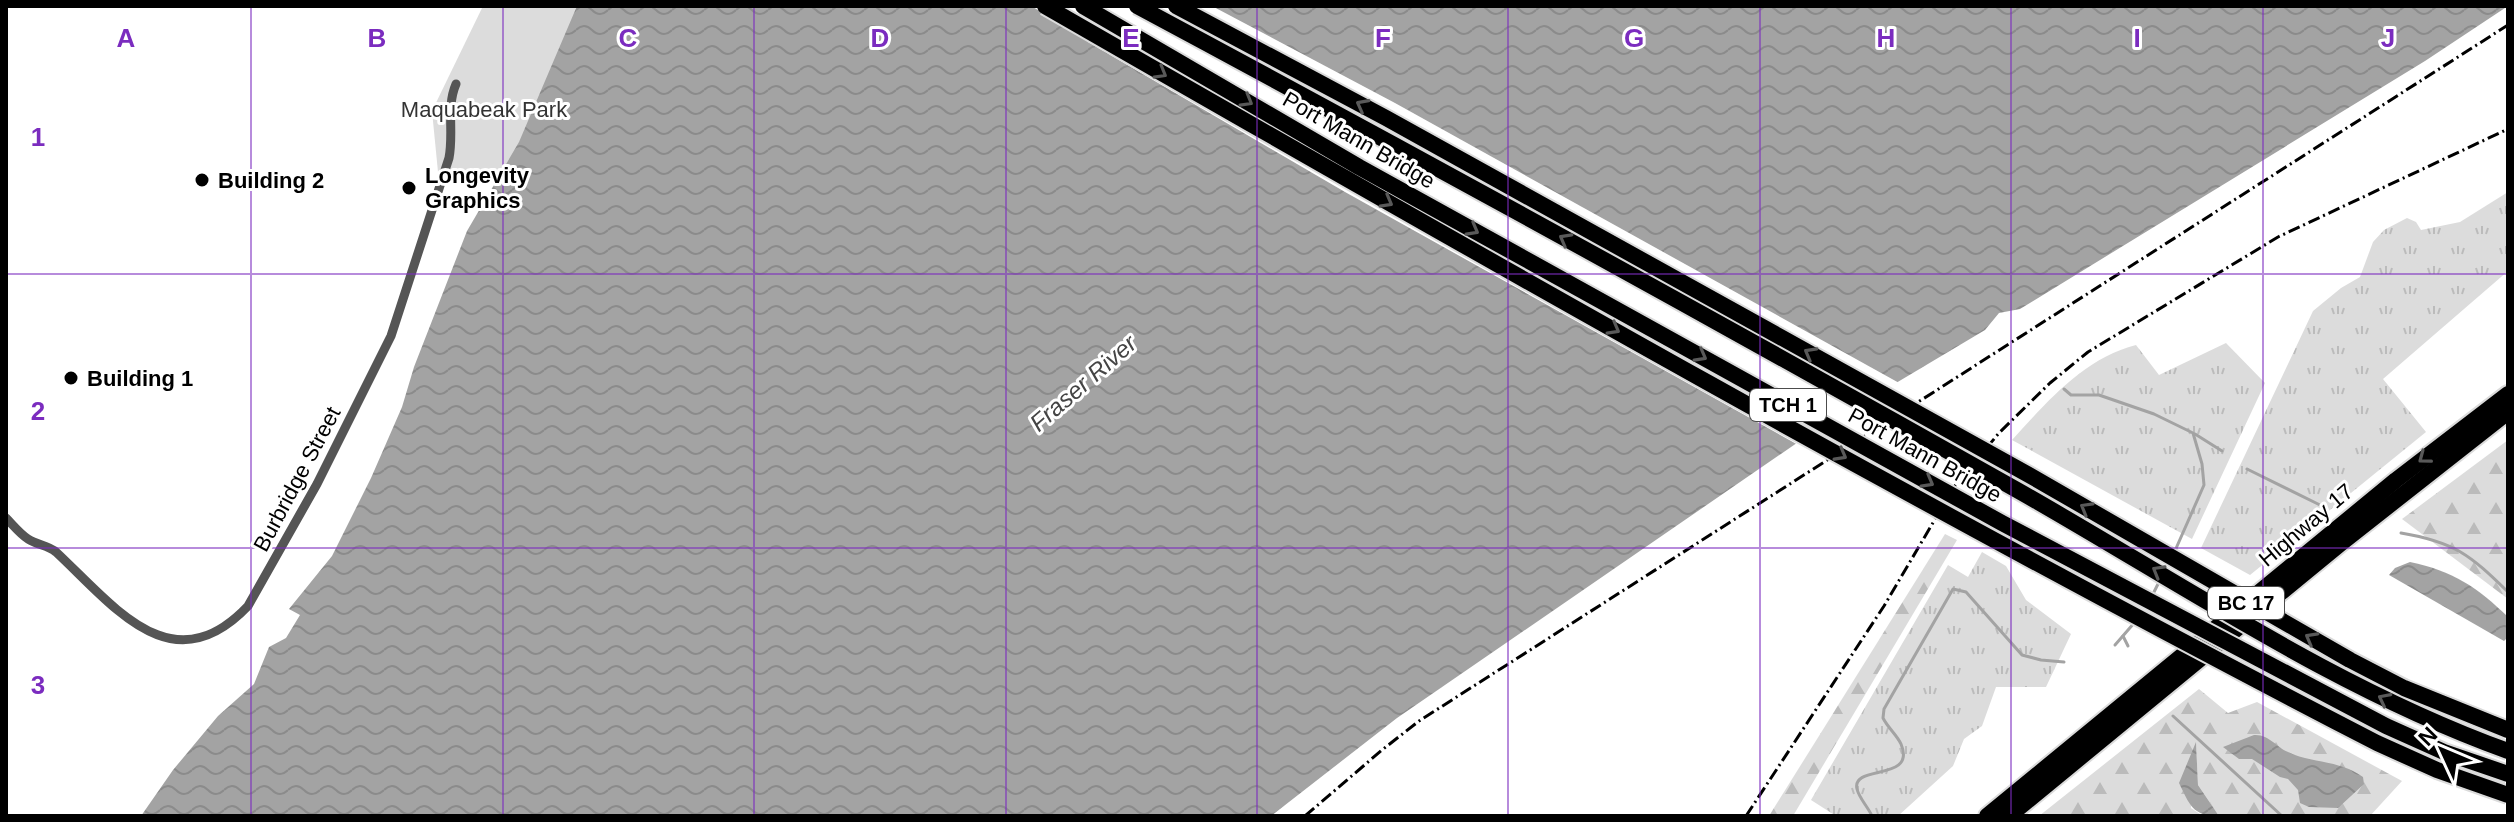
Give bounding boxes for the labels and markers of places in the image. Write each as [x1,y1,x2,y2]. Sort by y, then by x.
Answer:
place label: Longevity Graphics [425,163,530,213]
place label: Building 2 [218,168,324,193]
marker: Building 2 [193,171,211,189]
marker: Longevity Graphics [400,179,418,197]
place label: Building 1 [87,366,193,391]
marker: Building 1 [62,369,80,387]

